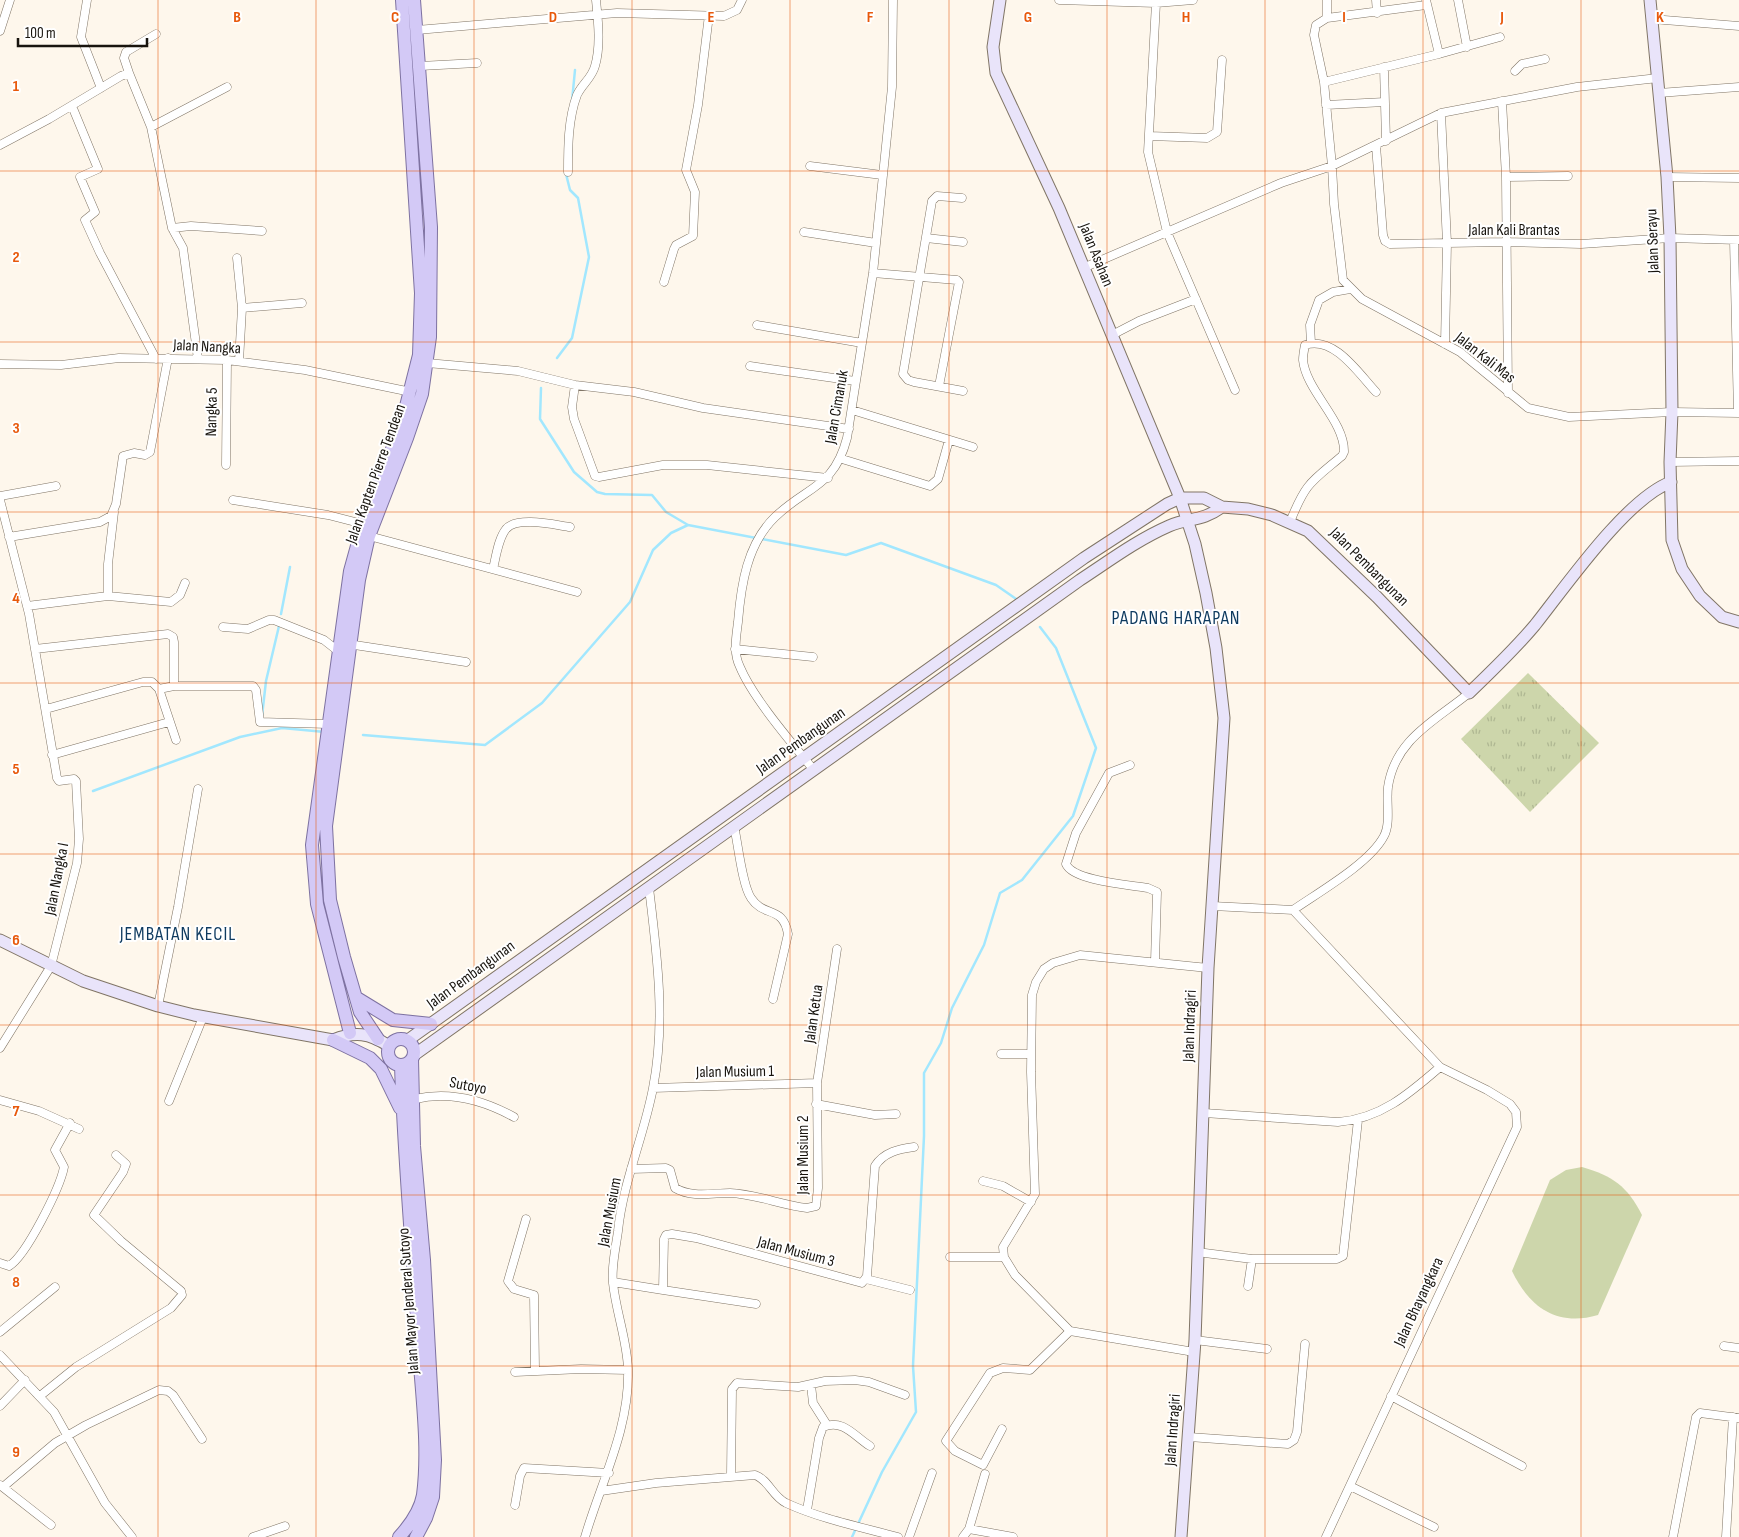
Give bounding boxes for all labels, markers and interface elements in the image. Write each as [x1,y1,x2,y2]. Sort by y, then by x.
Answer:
text: B [233,8,241,27]
text: C [391,8,399,27]
text: D [549,8,557,27]
text: E [708,8,715,27]
text: F [867,8,874,27]
text: G [1024,8,1032,27]
text: H [1182,8,1190,27]
text: I [1342,8,1346,27]
text: J [1499,8,1504,27]
text: K [1656,8,1664,27]
scale bar [18,15,146,47]
text: 100 m [25,24,56,43]
text: 1 [13,77,20,96]
street label: Jalan Serayu [1642,208,1664,275]
street label: Jalan Asahan [1074,220,1117,289]
street label: Jalan Kali Brantas [1467,221,1560,240]
text: 2 [12,248,20,267]
street label: Jalan Kali Mas [1450,328,1519,388]
street label: Jalan Nangka [172,336,241,358]
street label: Jalan Cimanuk [821,369,853,446]
street label: Nangka 5 [202,387,222,437]
street label: Jalan Kapten Pierre Tendean [342,401,410,547]
text: 3 [12,419,20,438]
street label: Jalan Pembangunan [1325,523,1412,610]
text: 4 [12,589,20,608]
district label: PADANG HARAPAN [1111,607,1241,630]
street label: Jalan Pembangunan [752,703,849,779]
text: 5 [12,760,20,779]
street label: Jalan Nangka I [40,841,73,918]
district label: JEMBATAN KECIL [119,923,236,946]
text: 6 [12,931,20,950]
street label: Jalan Pembangunan [423,937,519,1014]
street label: Jalan Ketua [800,983,828,1046]
street label: Jalan Indragiri [1179,990,1201,1063]
street label: Jalan Musium 1 [695,1062,775,1082]
street label: Sutoyo [448,1073,488,1099]
text: 7 [13,1102,20,1121]
street label: Jalan Musium 2 [794,1116,813,1195]
street label: Jalan Musium [594,1176,626,1249]
street label: Jalan Mayor Jenderal Sutoyo [394,1227,424,1376]
street label: Jalan Musium 3 [754,1232,837,1271]
street label: Jalan Bhayangkara [1390,1254,1448,1350]
text: 8 [12,1273,20,1292]
street label: Jalan Indragiri [1161,1393,1185,1468]
text: 9 [12,1443,20,1462]

